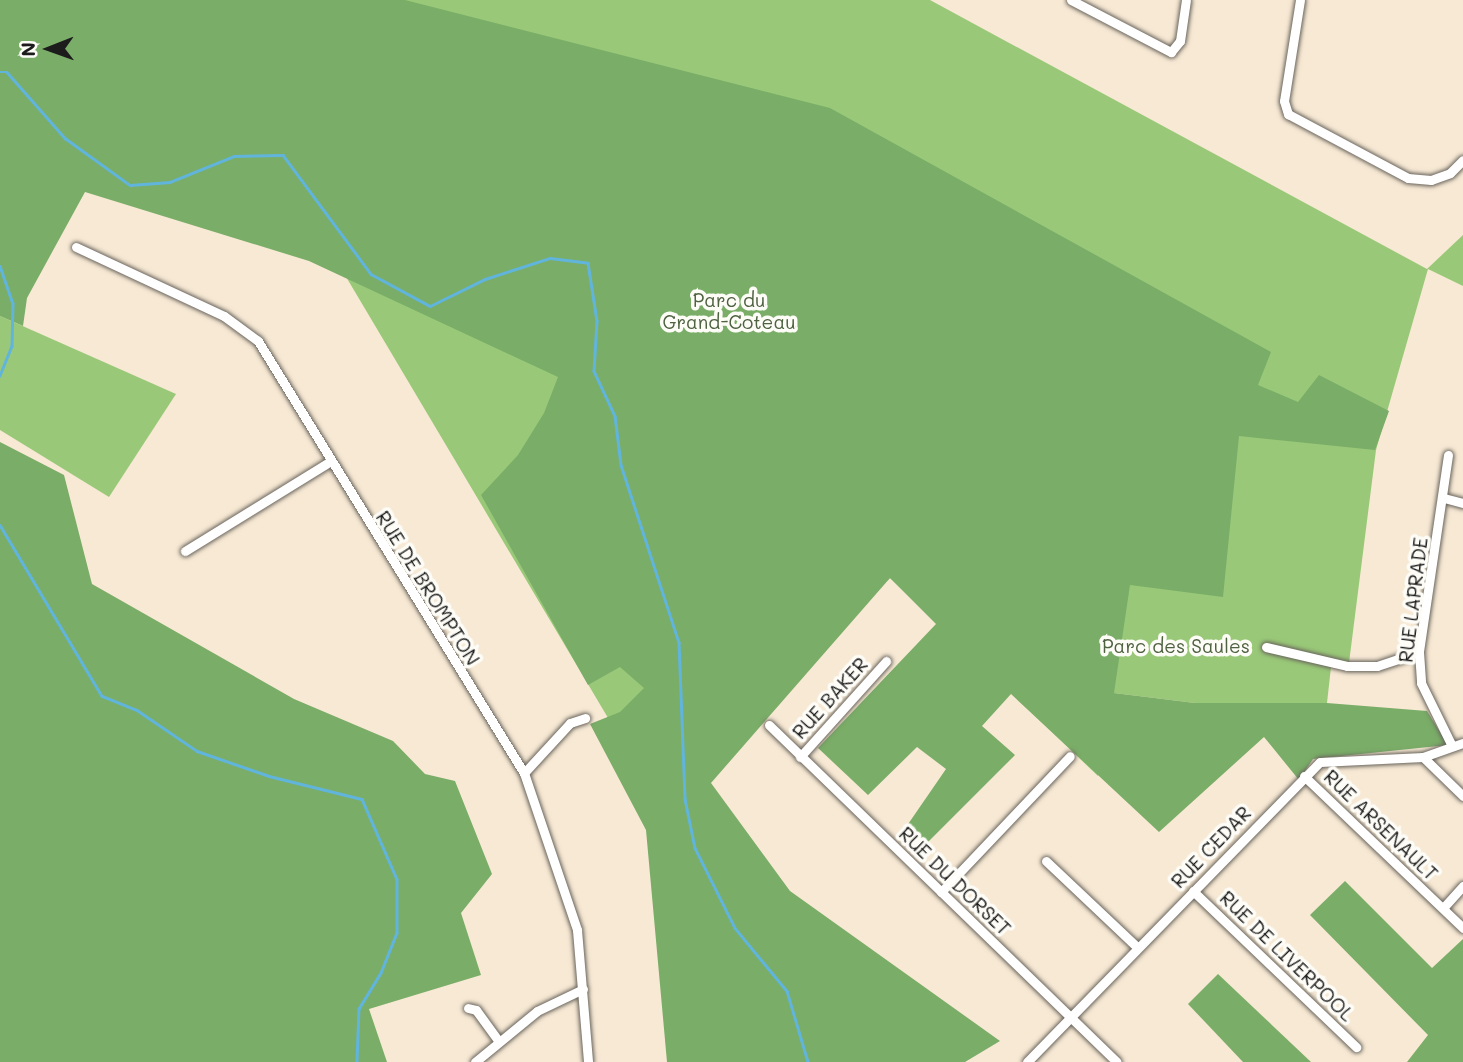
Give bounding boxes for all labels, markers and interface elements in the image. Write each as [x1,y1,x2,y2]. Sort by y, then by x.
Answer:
north arrow [14,14,84,84]
text: N [15,42,40,57]
park label: Parc du Grand-Coteau [662,289,796,333]
street label: RUE DE BROMPTON [371,507,485,669]
street label: RUE LAPRADE [1394,536,1432,664]
park label: Parc des Saules [1102,635,1250,657]
street label: RUE BAKER [788,653,872,743]
street label: RUE ARSENAULT [1319,765,1443,885]
street label: RUE CEDAR [1166,801,1256,893]
street label: RUE DU DORSET [895,822,1015,940]
street label: RUE DE LIVERPOOL [1215,886,1359,1026]

